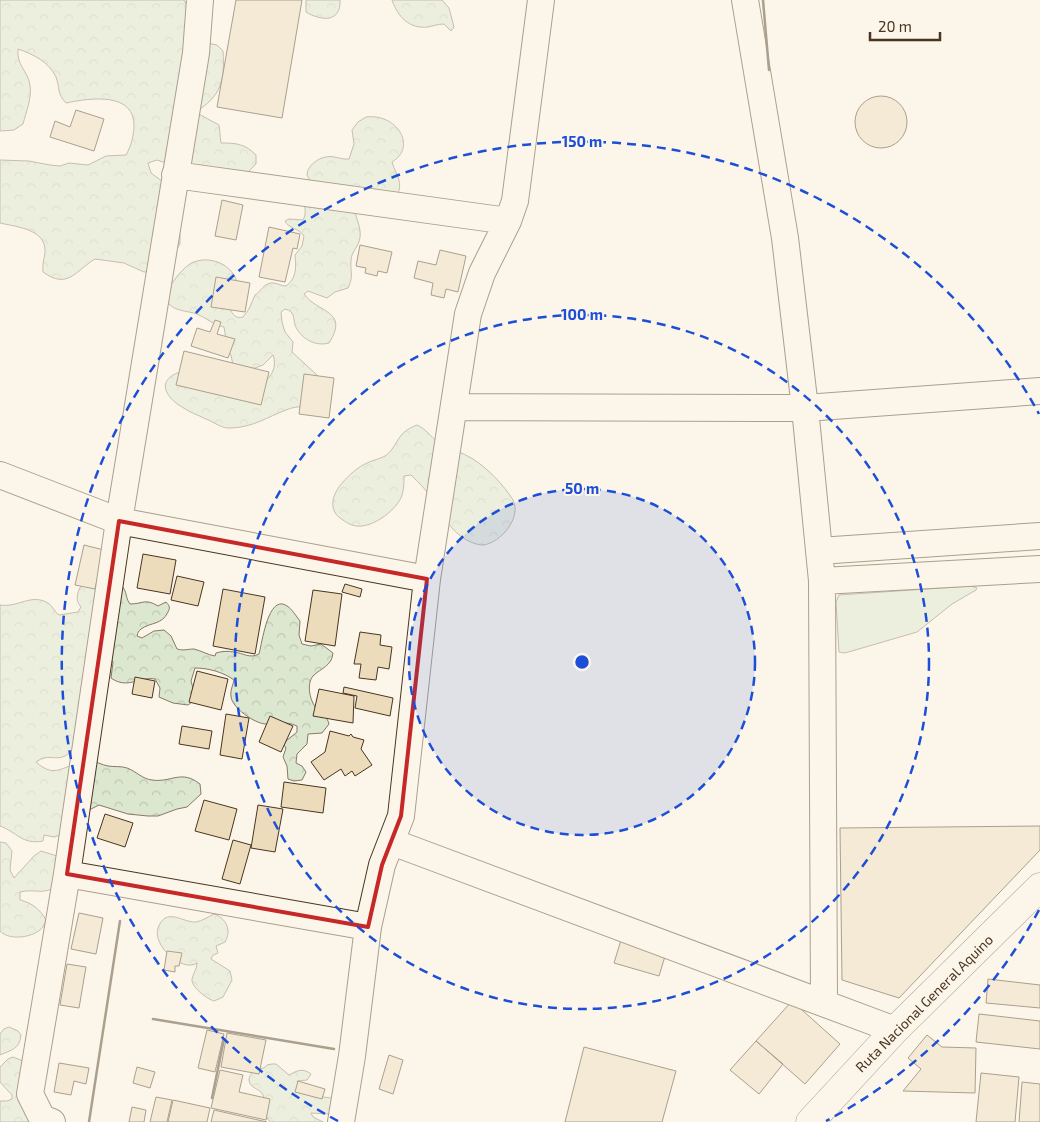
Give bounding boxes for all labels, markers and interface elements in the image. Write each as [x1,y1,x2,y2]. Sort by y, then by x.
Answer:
scale bar [870,10,940,42]
text: 20 m [878,17,912,35]
text: 150 m [562,132,602,150]
text: 100 m [561,305,603,323]
text: 50 m [565,479,599,497]
centre of rings [573,653,591,671]
street label: Ruta Nacional General Aquino [852,931,996,1075]

